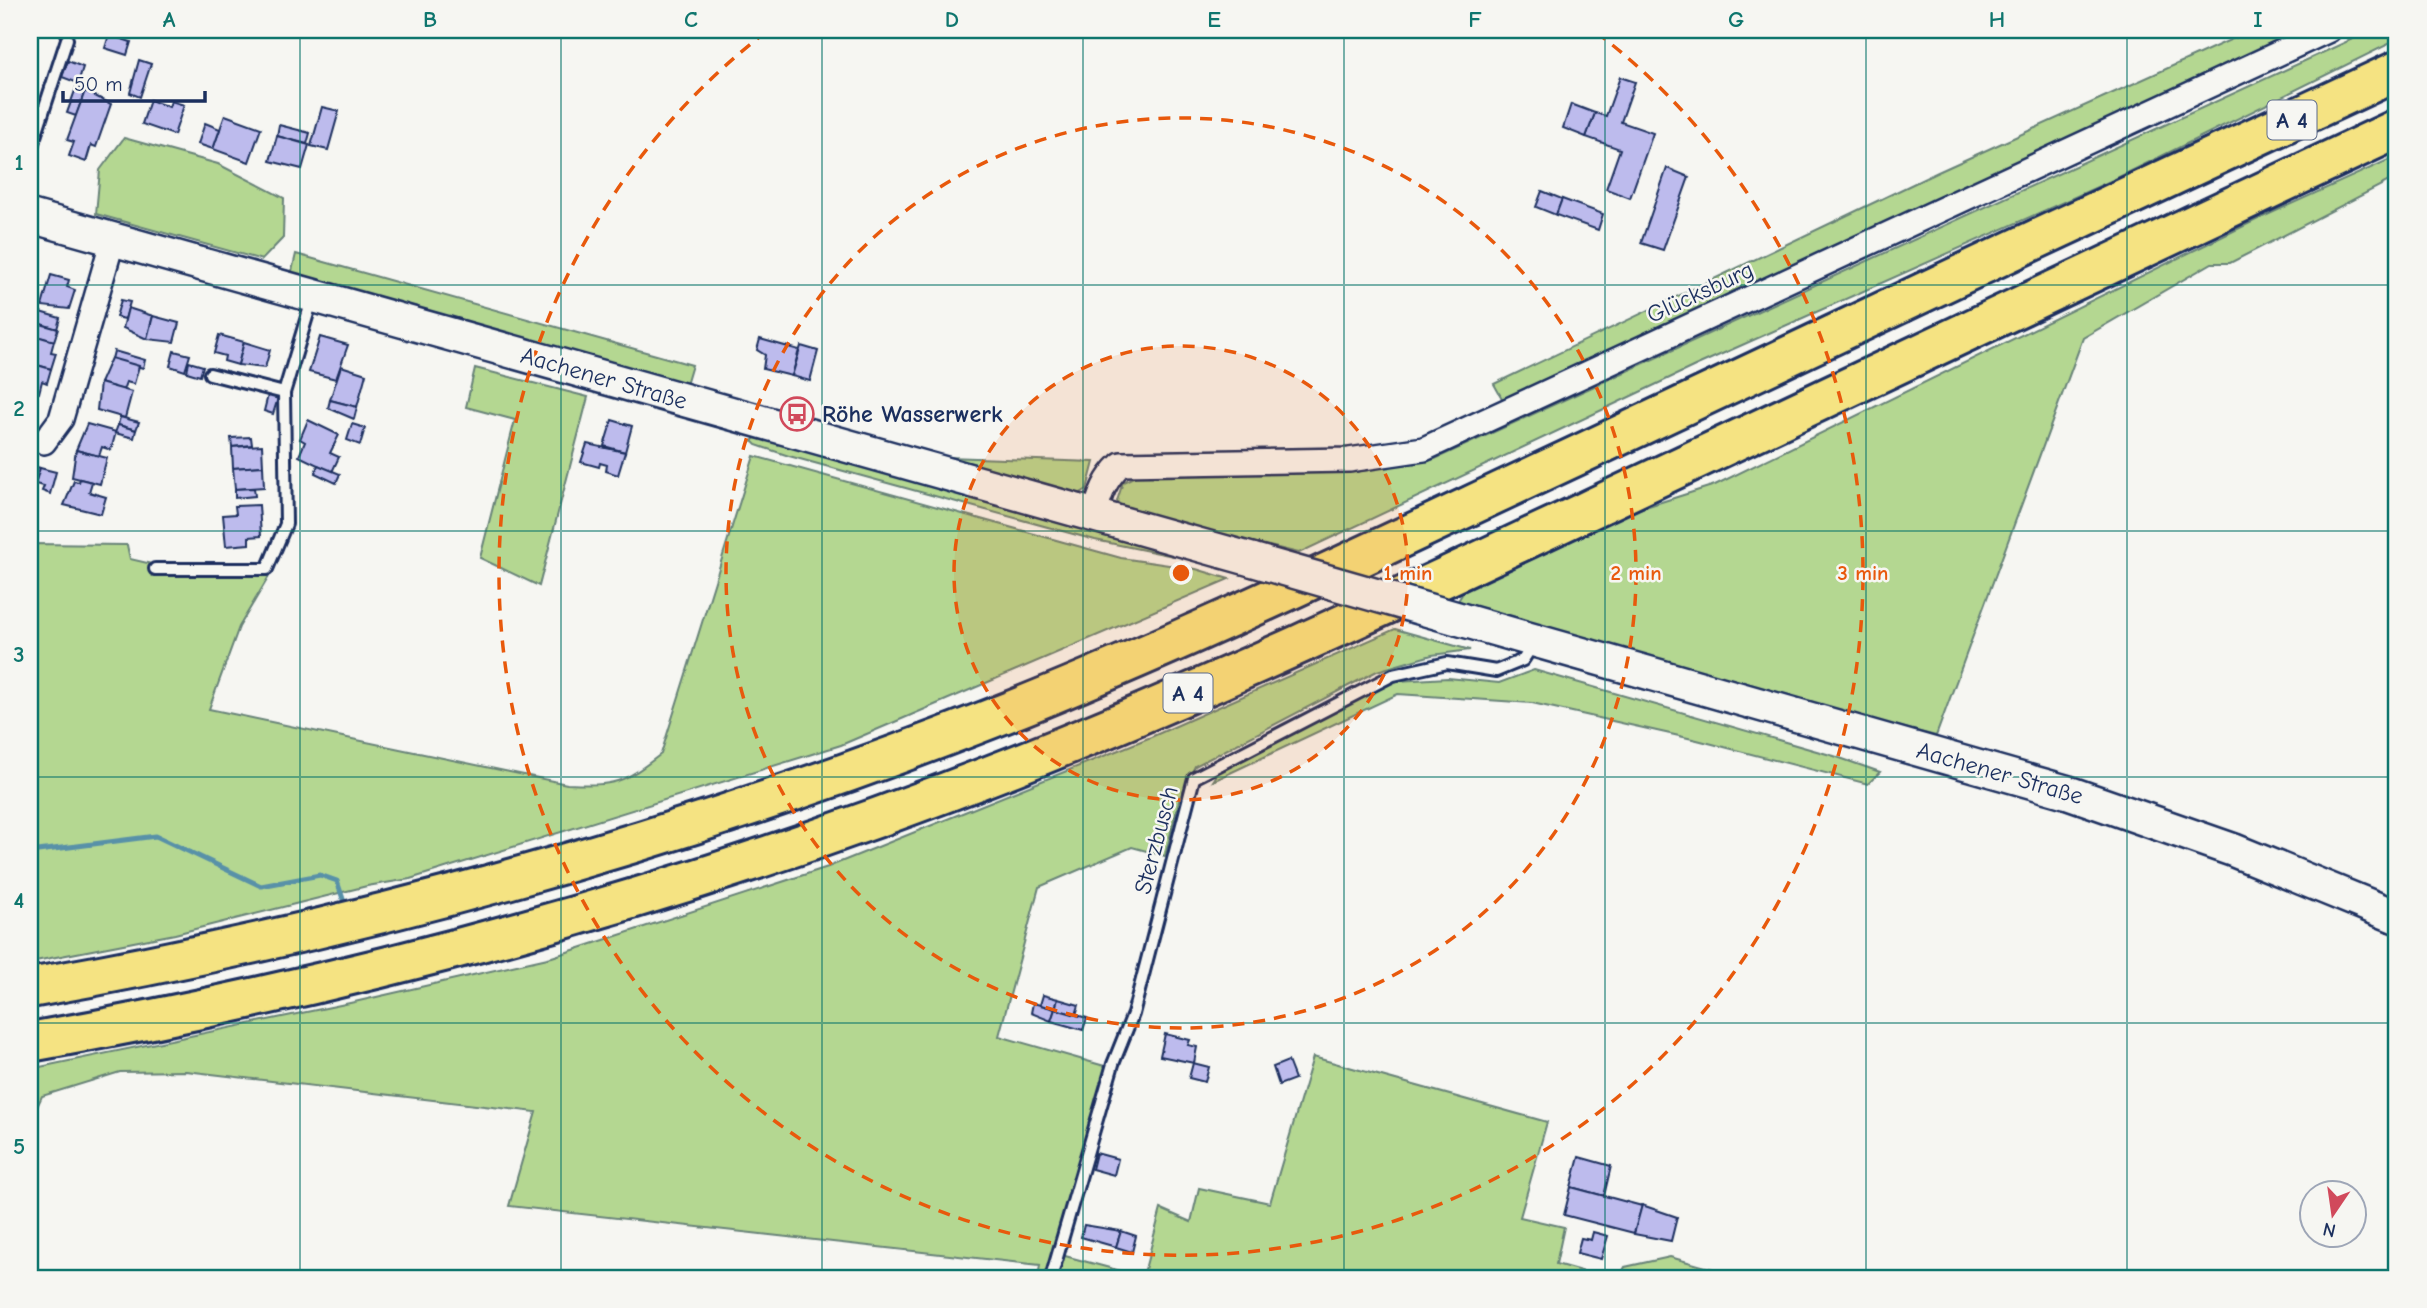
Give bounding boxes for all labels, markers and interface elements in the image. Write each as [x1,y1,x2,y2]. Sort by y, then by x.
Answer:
text: A [163,6,176,33]
text: B [423,6,437,33]
text: C [684,6,698,33]
text: D [945,6,959,33]
text: E [1207,6,1221,33]
text: F [1468,6,1482,33]
text: G [1728,6,1744,33]
text: H [1989,6,2005,33]
text: I [2253,6,2263,33]
scale bar [63,60,205,104]
text: 50 m [74,72,123,96]
road number: A 4 [2268,100,2316,140]
text: 1 [14,149,24,176]
street label: Glücksburg [1642,255,1758,329]
street label: Aachener Straße [518,341,690,415]
text: 2 [13,395,25,422]
bus stop icon: Röhe Wasserwerk [778,395,816,433]
place label: Röhe Wasserwerk [822,400,1003,428]
centre of rings [1169,561,1193,585]
text: 1 min [1384,561,1432,585]
text: 2 min [1610,561,1662,585]
text: 3 min [1837,561,1889,585]
text: 3 [13,641,25,668]
road number: A 4 [1164,674,1212,712]
street label: Aachener Straße [1914,736,2086,810]
street label: Sterzbusch [1128,783,1184,897]
text: 4 [14,887,25,914]
text: 5 [13,1133,25,1160]
north arrow [2298,1178,2368,1248]
text: N [2321,1217,2338,1242]

